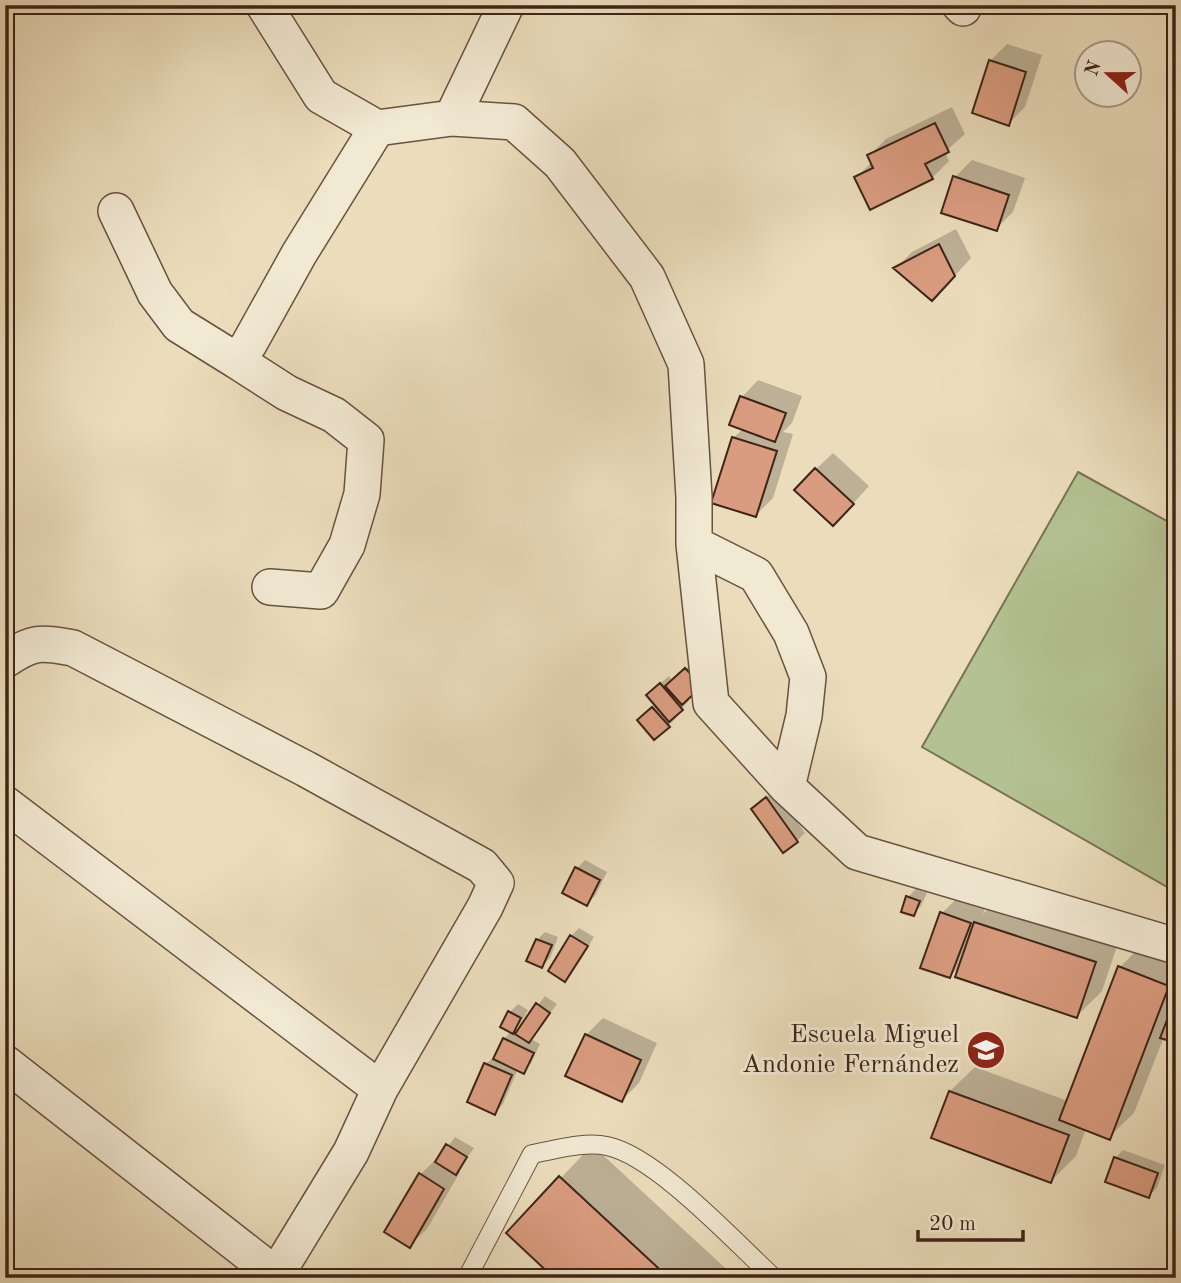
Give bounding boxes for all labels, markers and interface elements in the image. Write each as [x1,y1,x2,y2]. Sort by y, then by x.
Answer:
north arrow [1072,38,1142,108]
text: N [1083,58,1106,79]
place label: Escuela Miguel Andonie Fernández [742,1022,959,1078]
school or university icon: Escuela Miguel Andonie Fernández [965,1029,1007,1071]
scale bar [918,1199,1024,1243]
text: 20 m [929,1214,976,1235]

